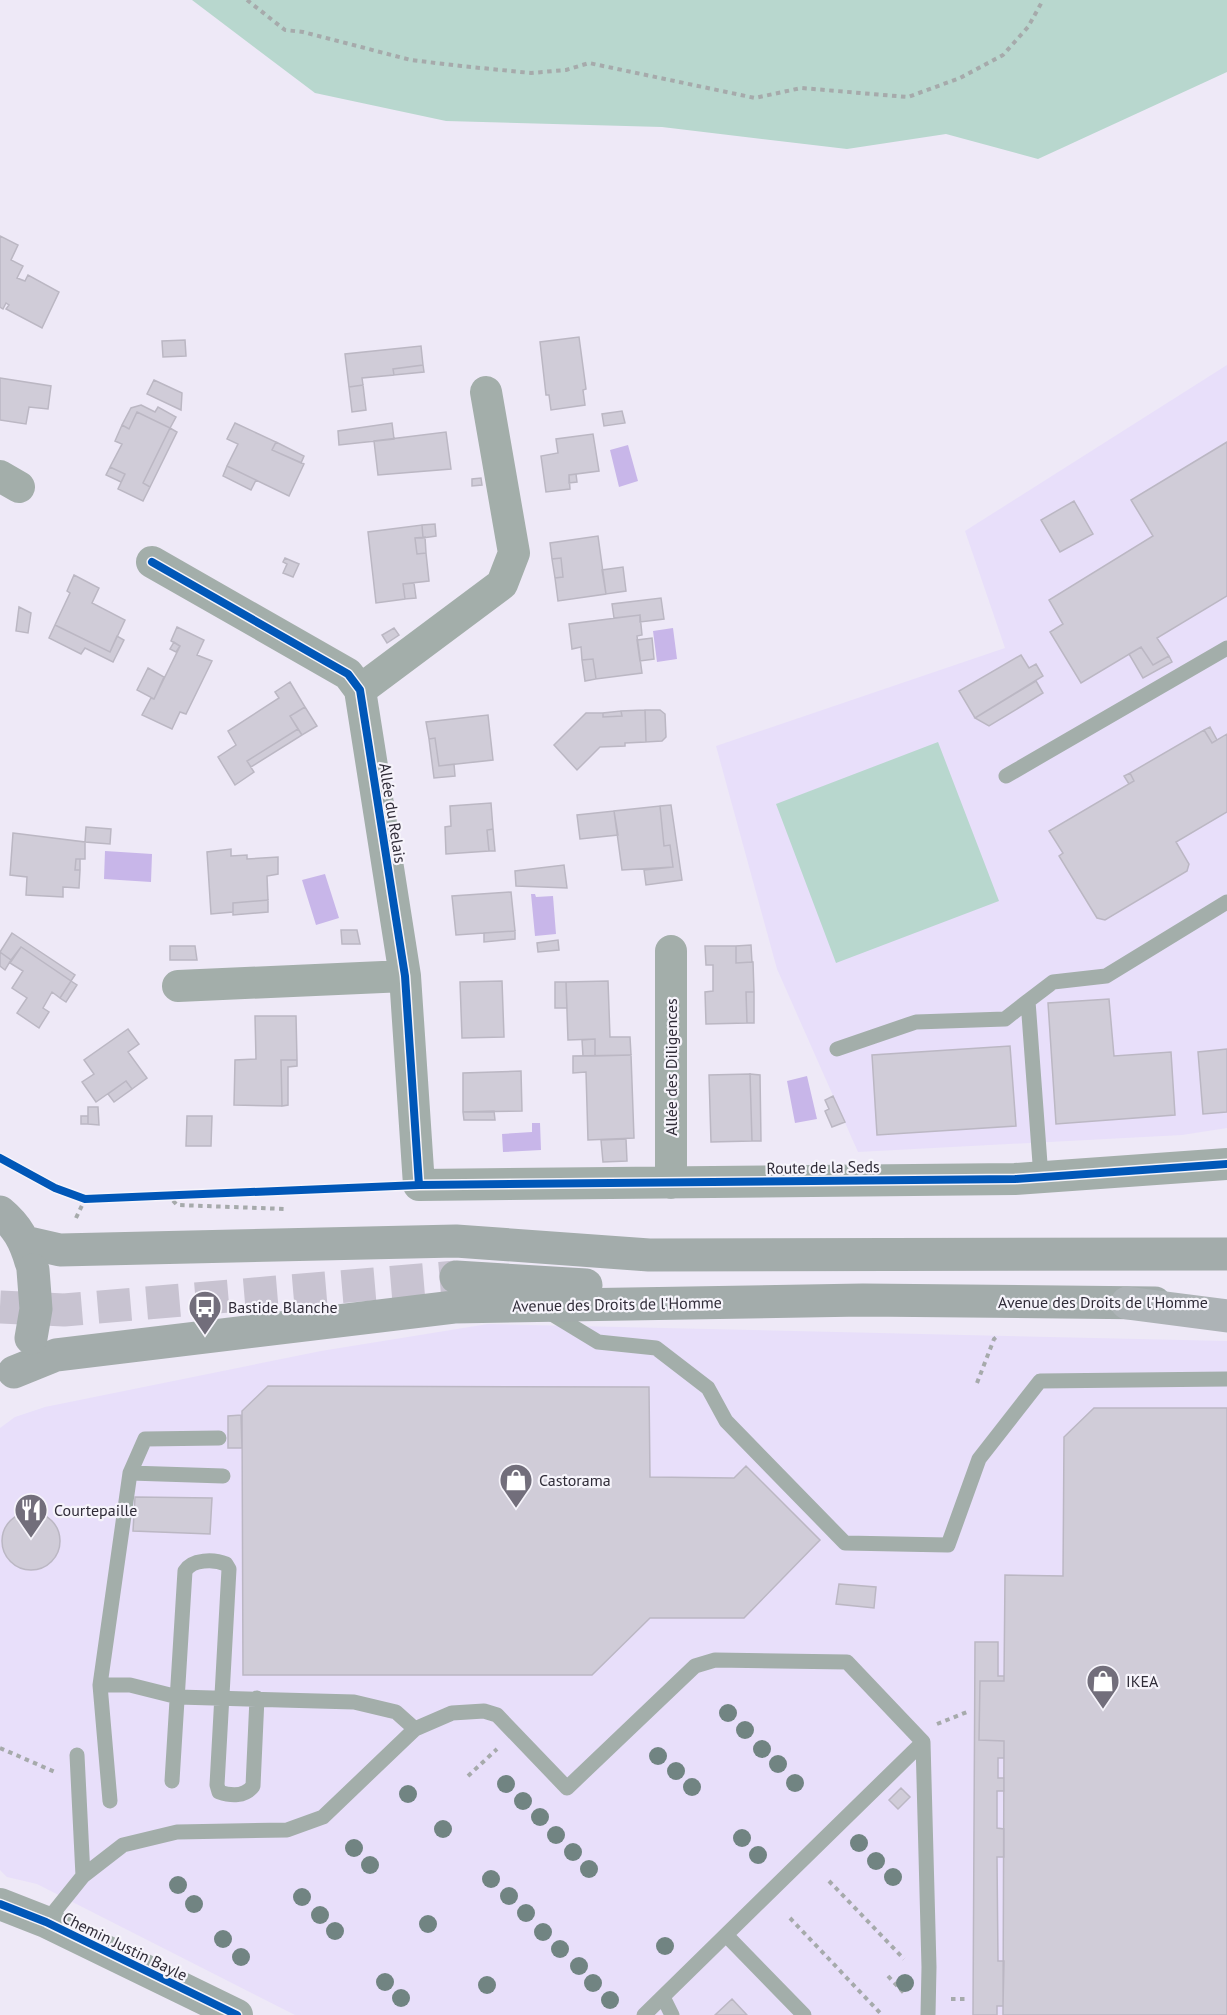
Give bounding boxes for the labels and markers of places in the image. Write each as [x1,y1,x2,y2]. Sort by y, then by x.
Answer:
bus stop icon: Bastide Blanche [187,1289,223,1336]
place label: Bastide Blanche [228,1297,338,1317]
shop icon: Castorama [498,1462,534,1509]
place label: Castorama [539,1470,611,1490]
restaurant icon: Courtepaille [13,1492,49,1539]
place label: Courtepaille [54,1500,137,1520]
shop icon: IKEA [1085,1663,1121,1710]
place label: IKEA [1126,1671,1159,1691]

